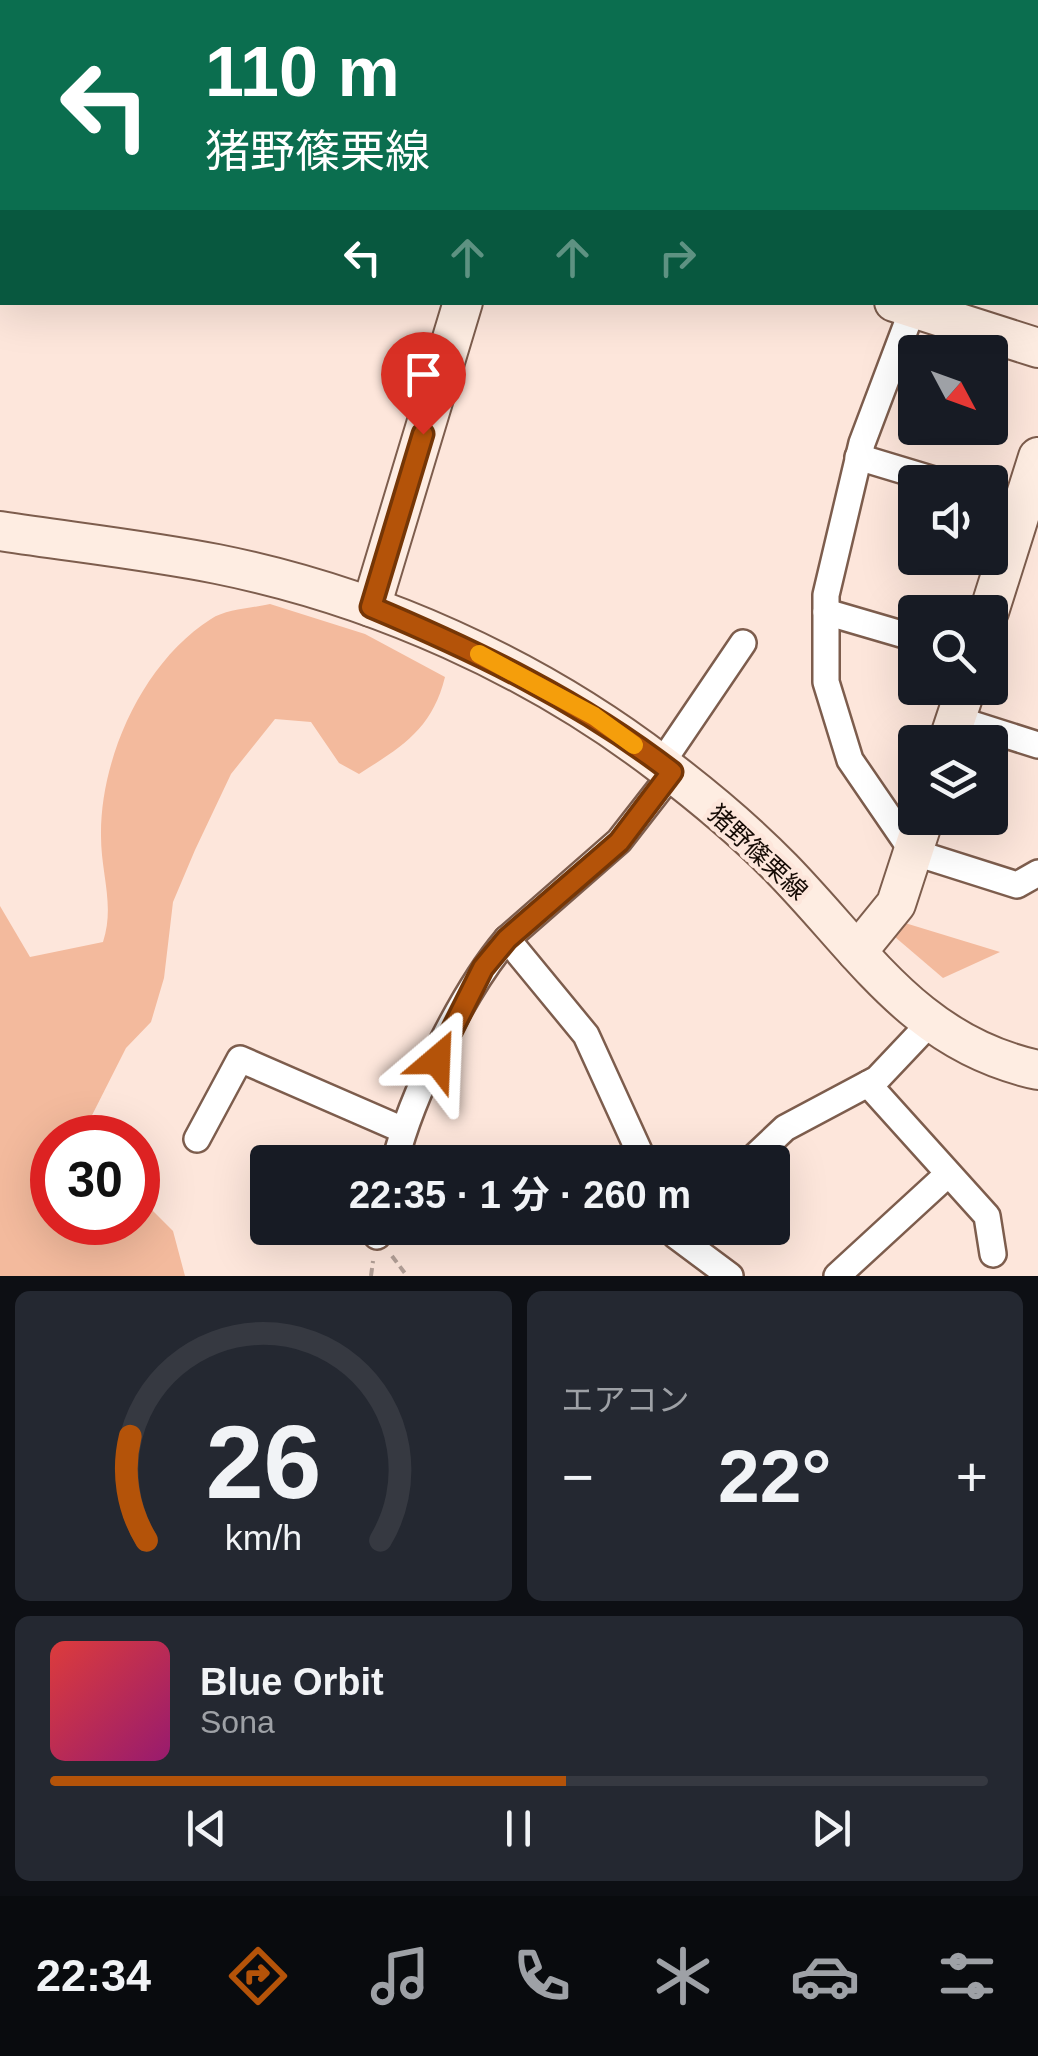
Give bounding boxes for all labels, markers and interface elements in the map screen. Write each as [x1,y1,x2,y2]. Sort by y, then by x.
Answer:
text: 110 m [205,33,400,111]
icon: left [40,40,170,170]
text: 猪野篠栗線 [205,126,430,177]
icon: left [335,230,390,285]
icon: ahead [440,230,495,285]
icon: ahead [545,230,600,285]
icon: right [650,230,705,285]
pin [381,332,466,435]
north arrow [898,335,1008,445]
map controls [898,335,1008,835]
icon: arrive [396,347,451,402]
button: sound [898,465,1008,575]
button: search [898,595,1008,705]
button: layers [898,725,1008,835]
street label: 猪野篠栗線 [703,799,813,905]
position arrow [385,1008,489,1112]
speed limit sign: 30 [30,1115,160,1245]
text: 22:35 · 1 分 · 260 m [349,1174,691,1216]
text: エアコン [562,1382,690,1418]
text: 26 [205,1404,321,1520]
text: 22° [718,1434,831,1518]
text: − [562,1446,594,1508]
text: + [956,1446,988,1508]
text: km/h [225,1518,302,1558]
text: Blue Orbit [200,1661,384,1703]
text: Sona [200,1704,275,1740]
icon: previous [179,1801,234,1856]
icon: pause [491,1801,546,1856]
icon: next [804,1801,859,1856]
icon: directions [223,1941,293,2011]
icon: music [365,1941,435,2011]
icon: phone [507,1941,577,2011]
icon: climate [648,1941,718,2011]
icon: car [790,1941,860,2011]
icon: filters [932,1941,1002,2011]
text: 22:34 [36,1950,151,2001]

